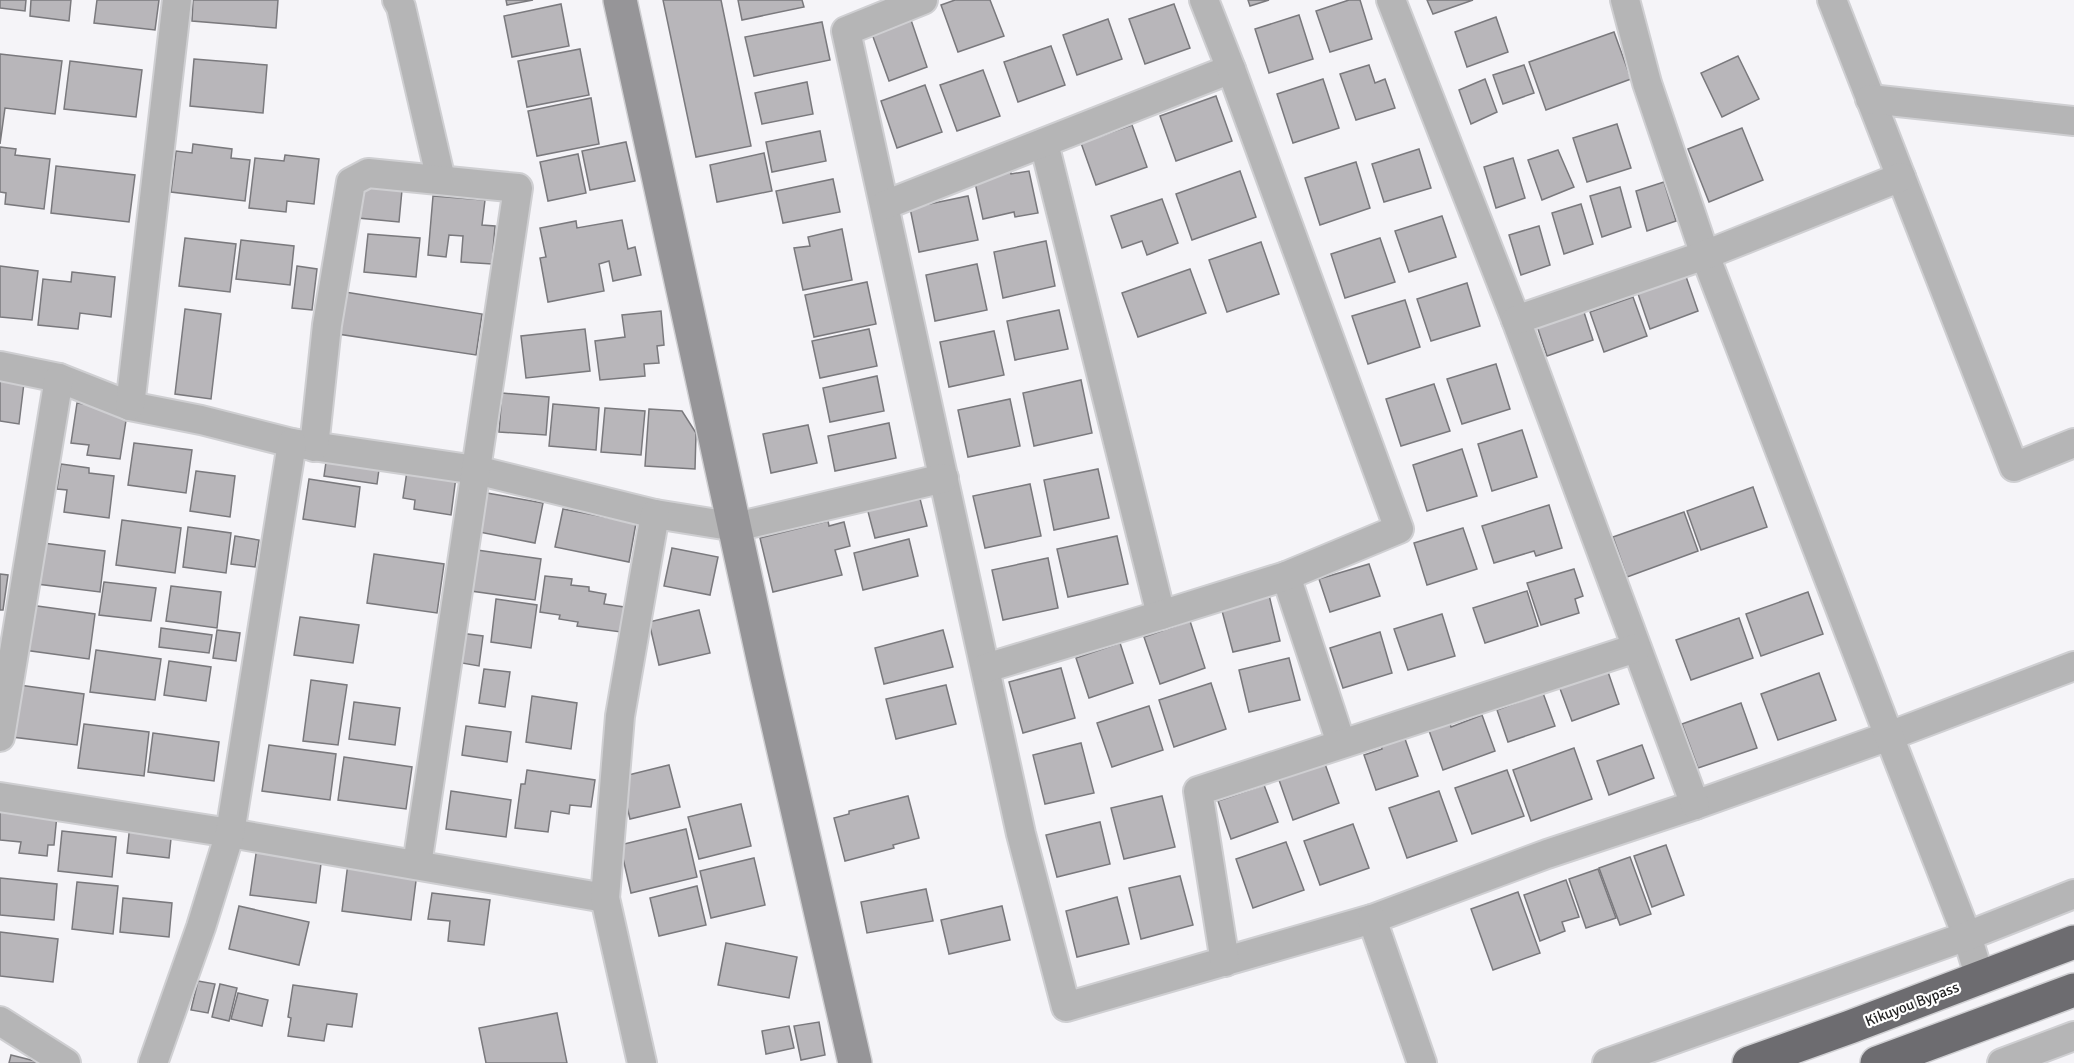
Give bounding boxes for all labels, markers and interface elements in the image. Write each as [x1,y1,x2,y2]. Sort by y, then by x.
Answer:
street label: Kikuyou Bypass [1862,978,1962,1030]

